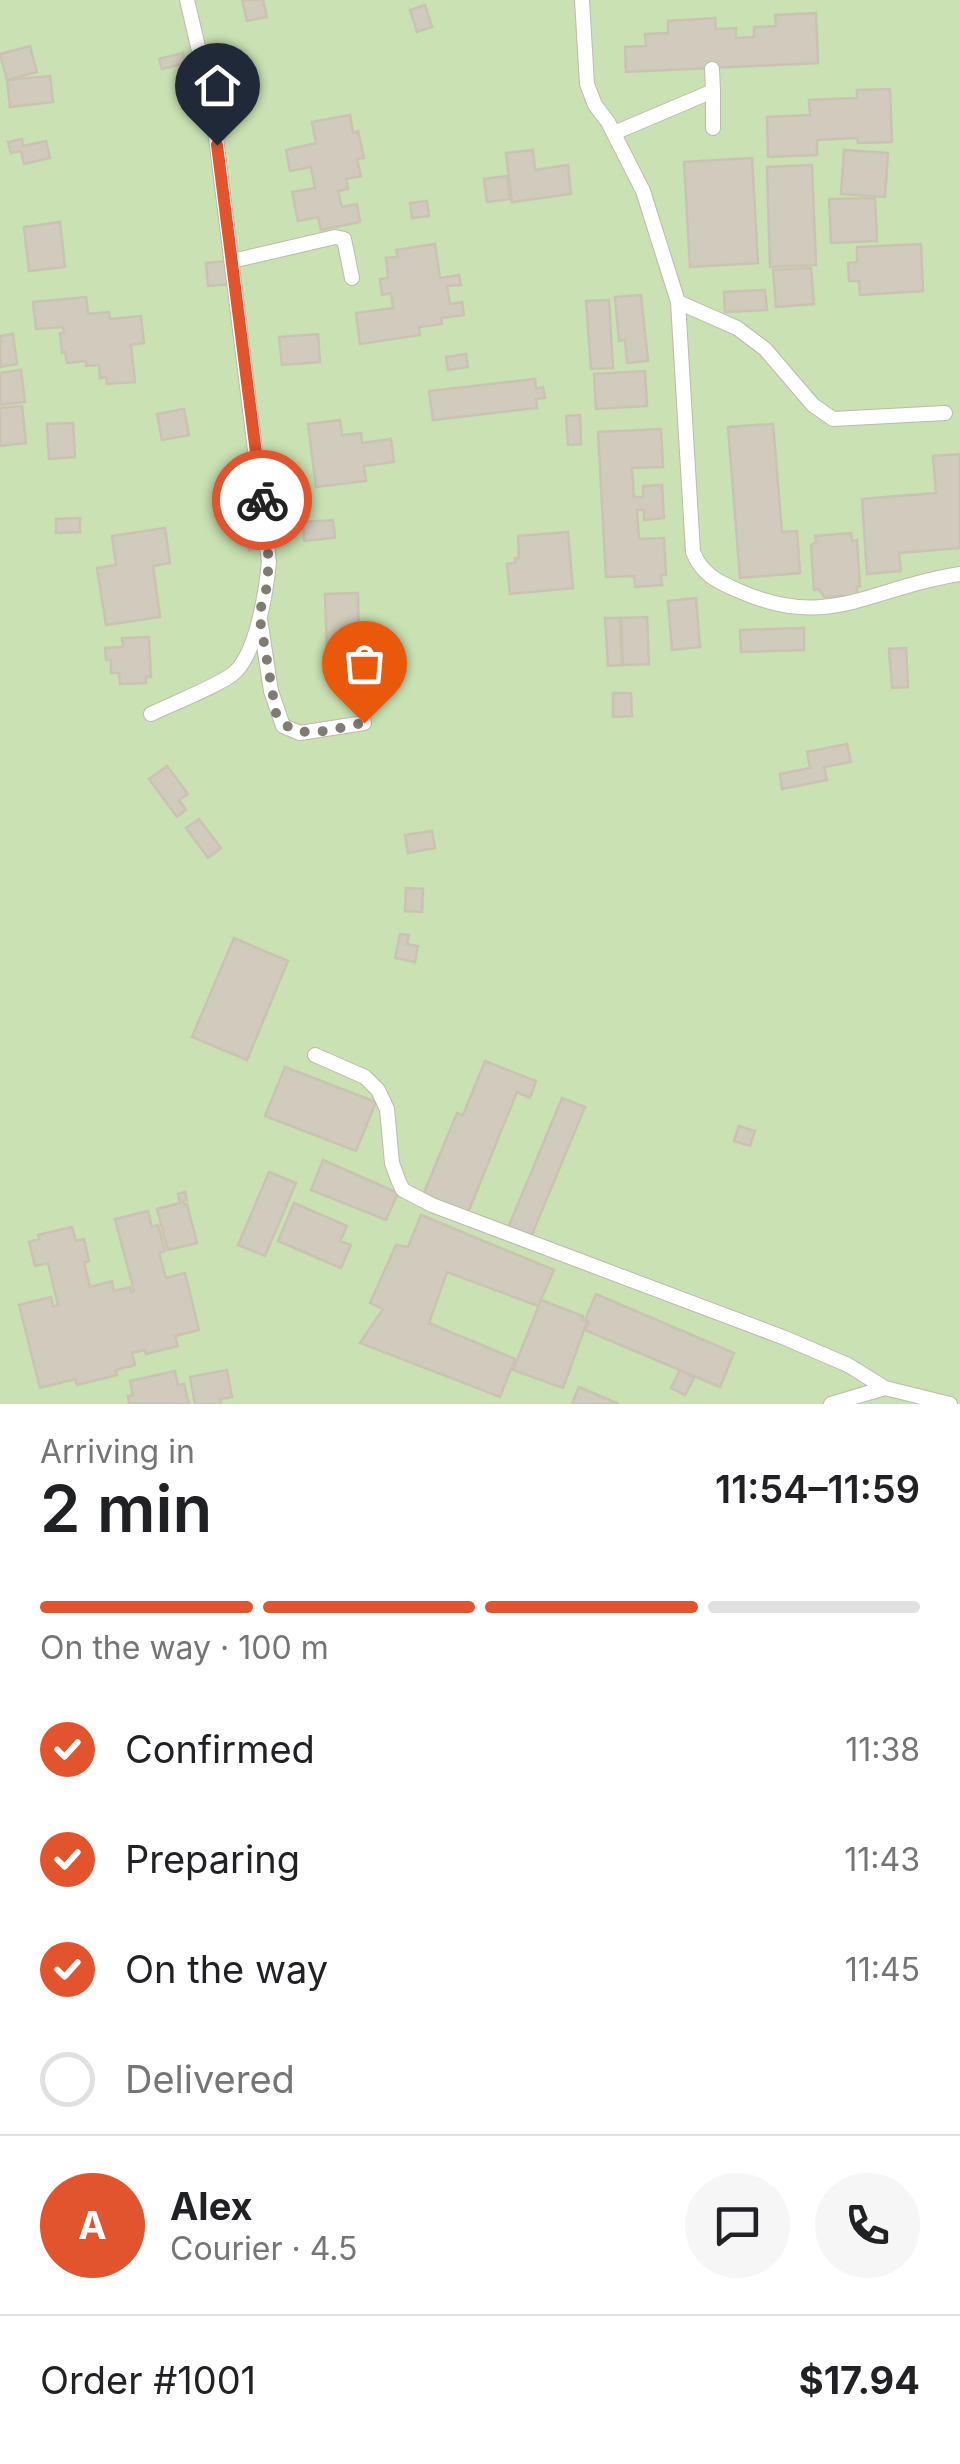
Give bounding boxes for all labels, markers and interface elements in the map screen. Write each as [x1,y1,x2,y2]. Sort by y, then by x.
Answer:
pin [175,43,260,146]
icon: home [190,58,245,113]
courier [212,450,312,550]
icon: bike [235,473,290,528]
pin [322,621,407,724]
icon: bag [337,636,392,691]
text: Arriving in [40,1432,195,1471]
text: 11:54–11:59 [715,1466,920,1512]
text: 2 min [40,1469,212,1548]
text: On the way · 100 m [40,1628,329,1667]
icon: check [40,1722,95,1777]
text: Confirmed [125,1726,315,1772]
text: 11:38 [845,1730,920,1769]
icon: check [40,1832,95,1887]
text: Preparing [125,1836,300,1882]
text: 11:43 [844,1840,920,1879]
icon: check [40,1942,95,1997]
text: On the way [125,1946,328,1992]
text: 11:45 [845,1950,920,1989]
text: Delivered [125,2056,295,2102]
button: chat [685,2173,790,2278]
button: phone [815,2173,920,2278]
text: Alex [170,2183,253,2229]
text: A [78,2202,107,2248]
text: Courier · 4.5 [170,2229,358,2268]
text: Order #1001 [40,2357,256,2403]
text: $17.94 [799,2357,920,2403]

